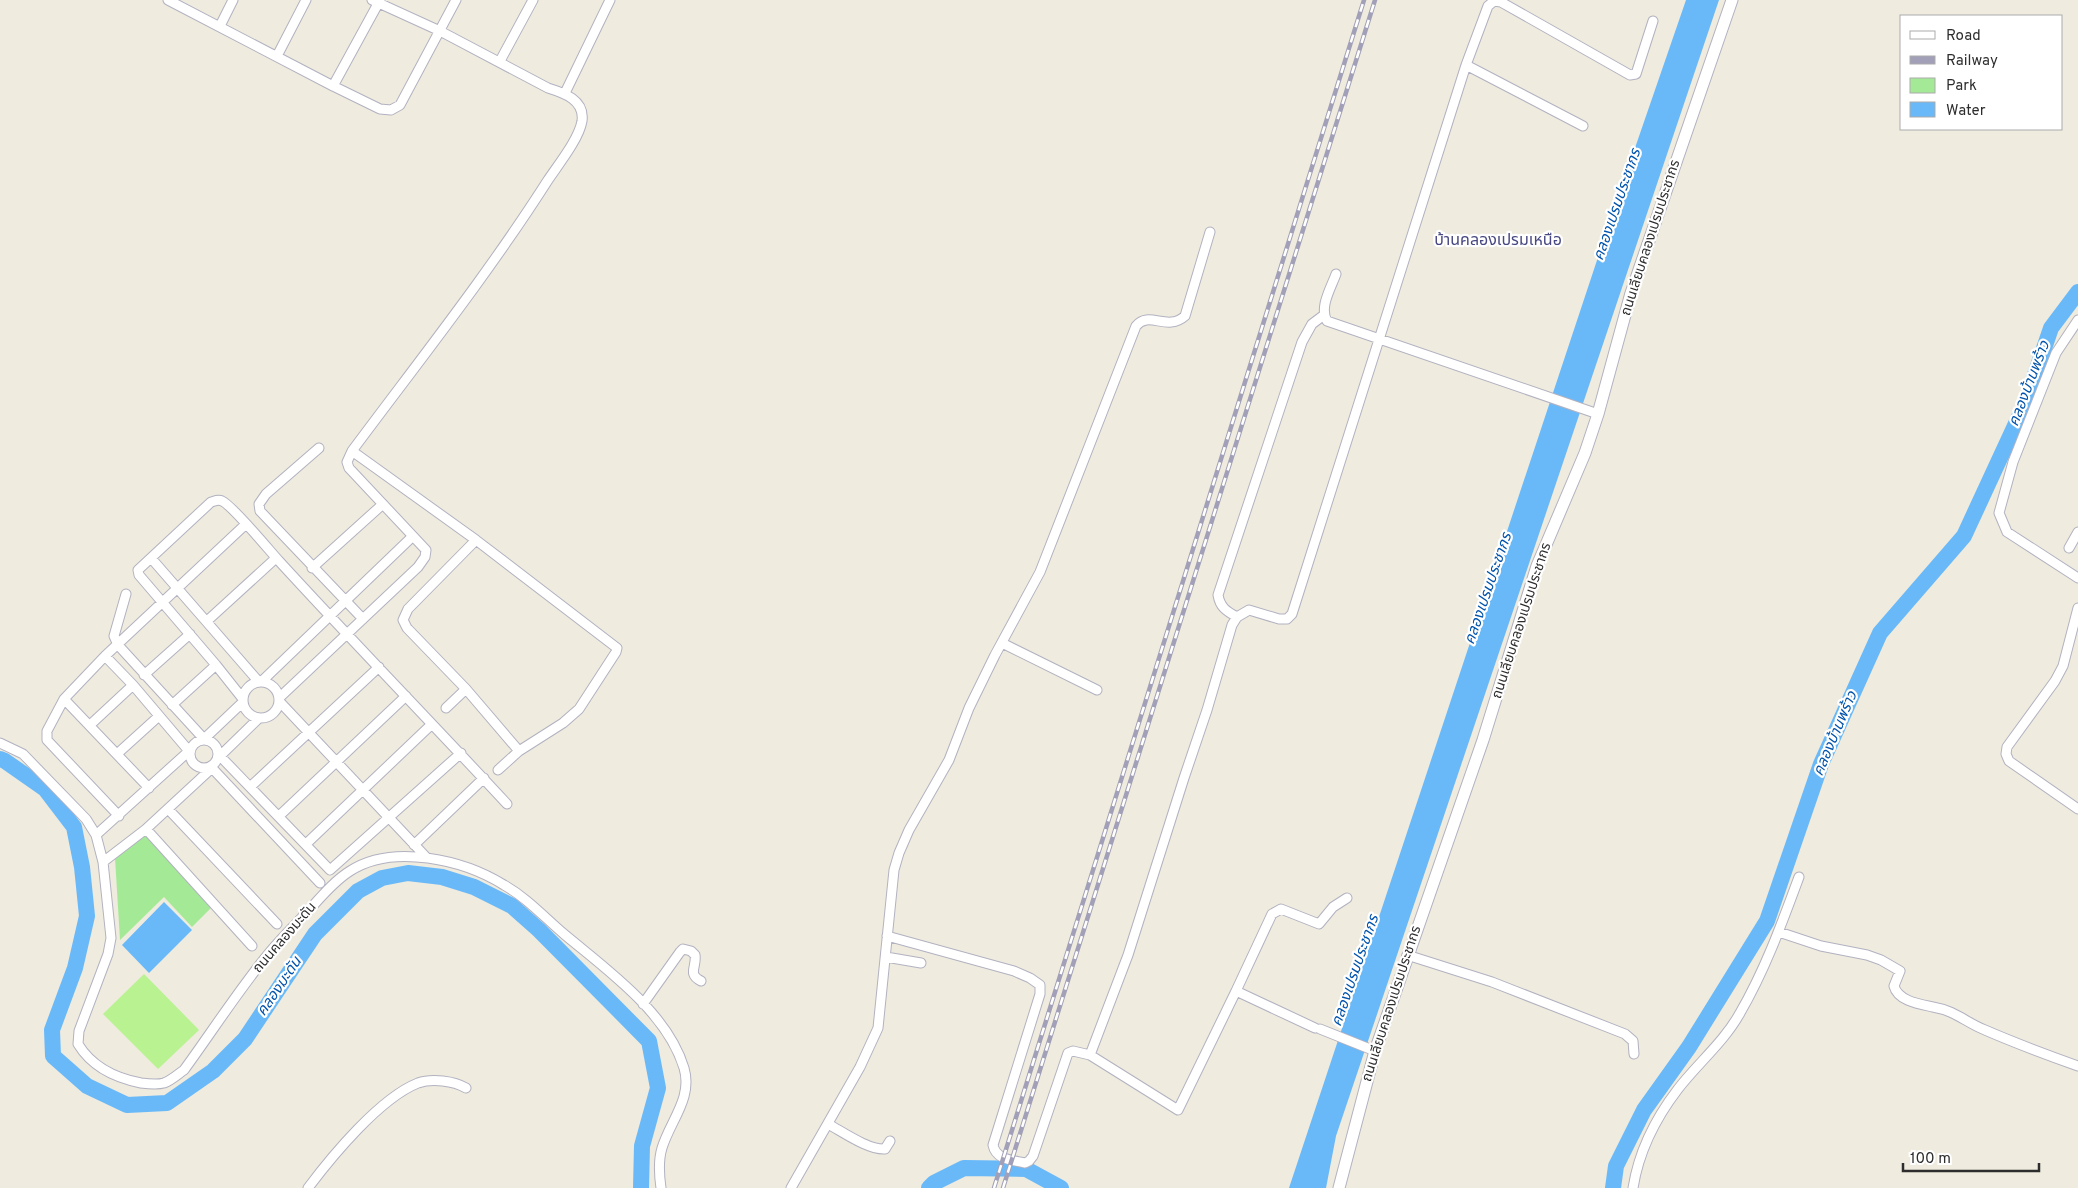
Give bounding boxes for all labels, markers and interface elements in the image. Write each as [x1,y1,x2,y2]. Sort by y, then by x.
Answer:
legend [1900,15,2063,130]
text: Road [1946,27,1981,46]
text: Railway [1946,52,1998,71]
text: Park [1946,77,1977,96]
text: Water [1946,102,1986,121]
water label: คลองเปรมประชากร [1590,145,1646,263]
street label: ถนนเลียบคลองเปรมประชากร [1618,158,1684,318]
district label: บ้านคลองเปรมเหนือ [1434,231,1562,251]
water label: คลองบ้านพร้าว [2005,338,2055,429]
water label: คลองเปรมประชากร [1461,529,1517,647]
street label: ถนนเลียบคลองเปรมประชากร [1489,541,1555,701]
water label: คลองบ้านพร้าว [1810,688,1863,779]
street label: ถนนคลองมะดัน [250,899,320,977]
water label: คลองเปรมประชากร [1328,911,1384,1029]
street label: ถนนเลียบคลองเปรมประชากร [1359,924,1425,1084]
water label: คลองมะดัน [253,953,307,1020]
scale bar [1903,1140,2039,1172]
text: 100 m [1910,1150,1951,1169]

